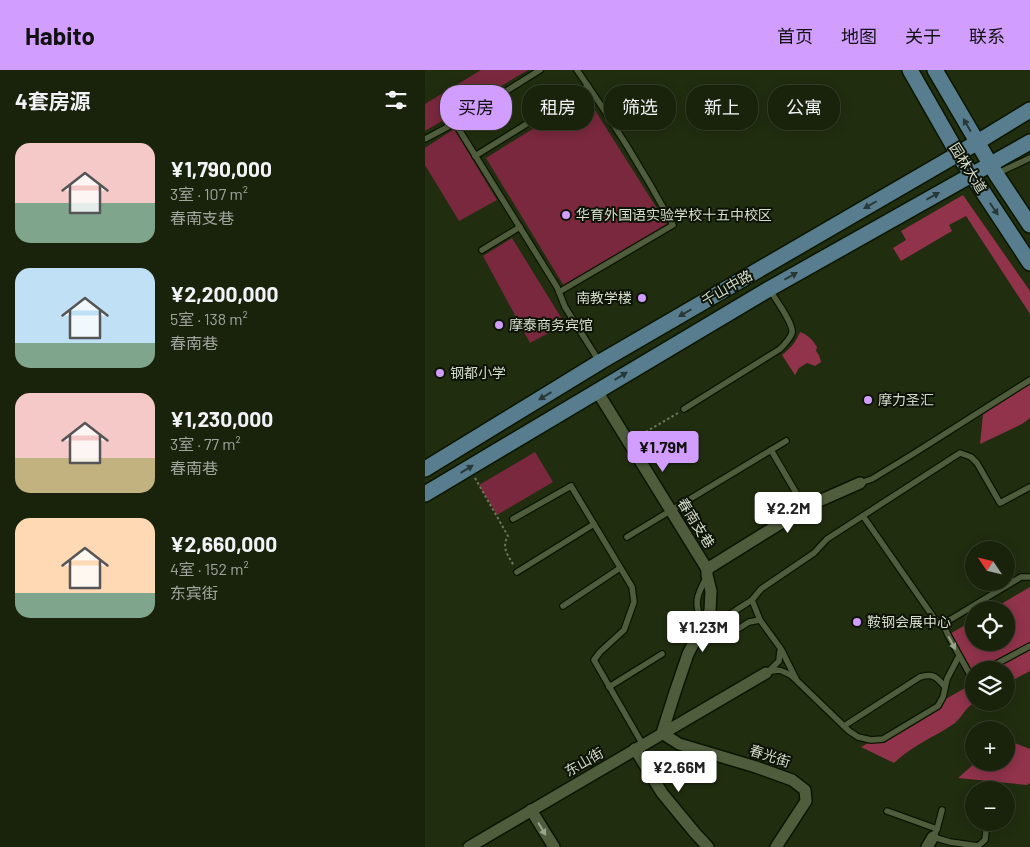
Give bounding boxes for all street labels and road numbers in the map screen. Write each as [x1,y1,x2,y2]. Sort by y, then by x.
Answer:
street label: 园林大道 [946,139,990,196]
street label: 千山中路 [698,266,755,309]
street label: 春南支巷 [674,494,718,551]
street label: 春光街 [748,741,793,770]
street label: 东山街 [561,744,606,779]

